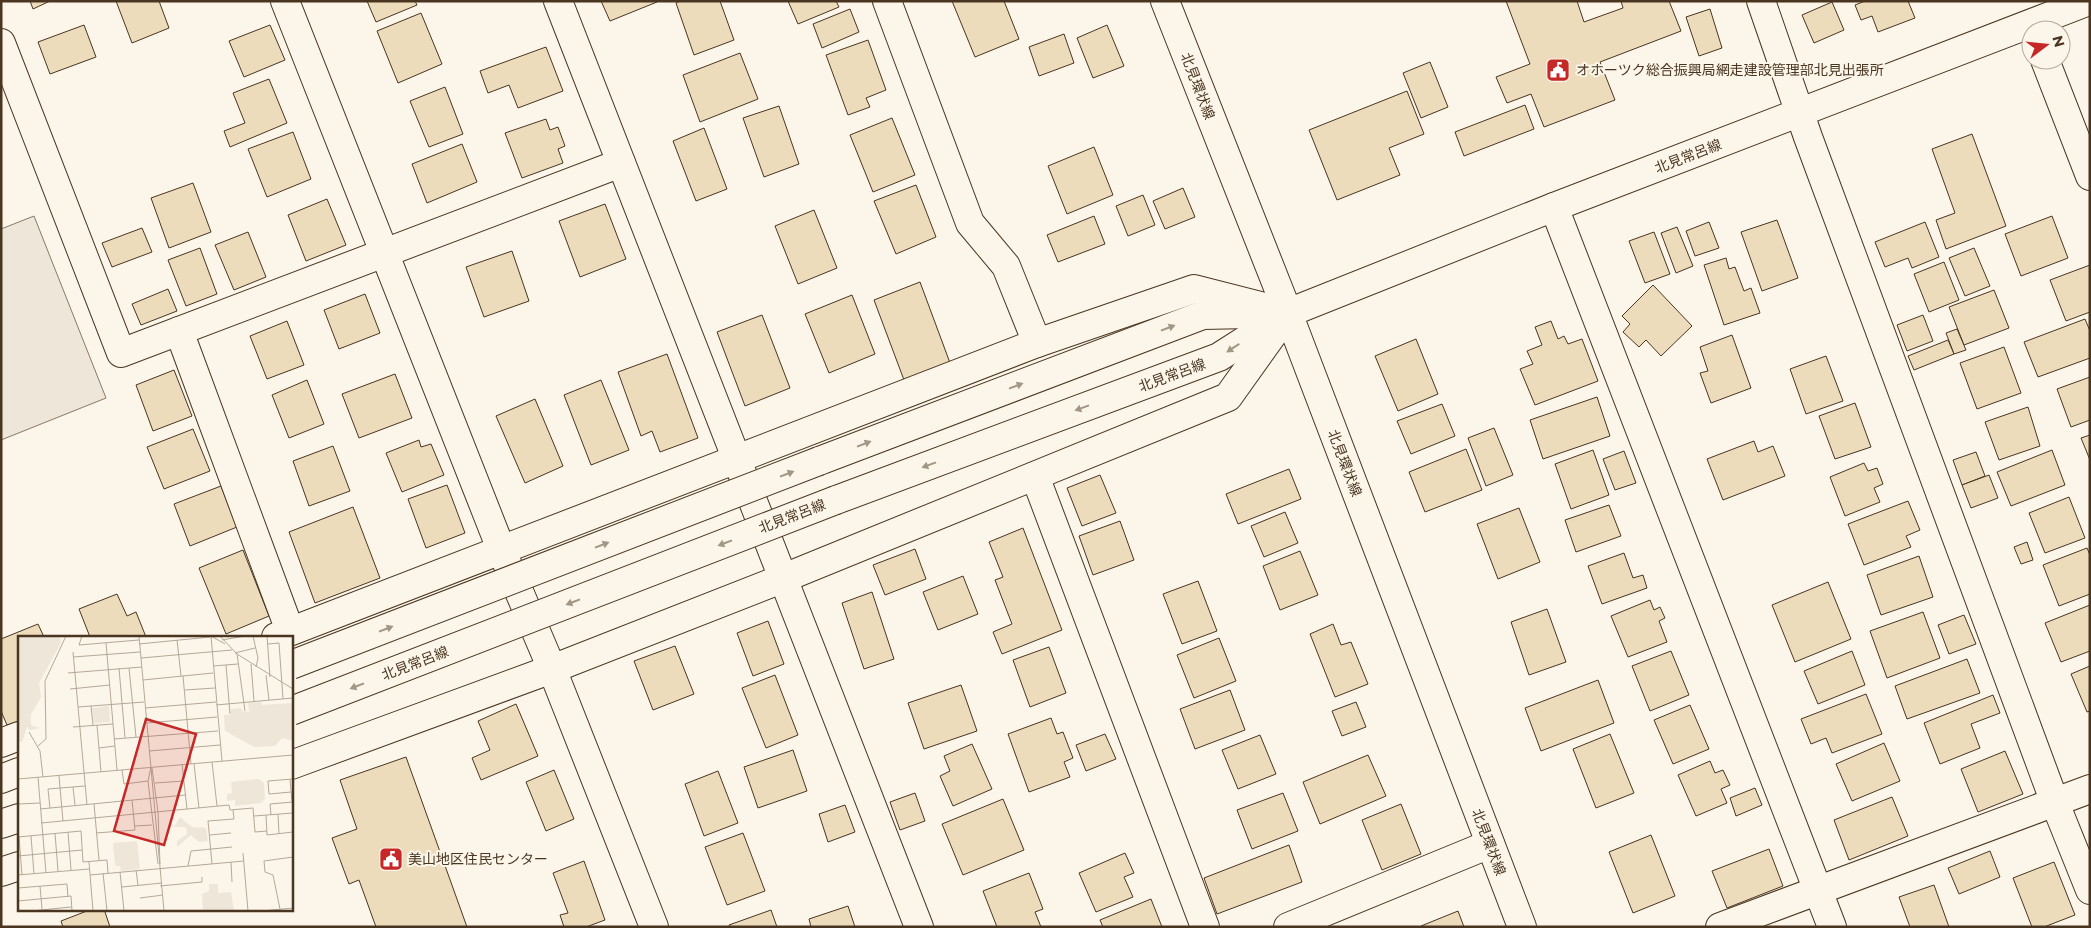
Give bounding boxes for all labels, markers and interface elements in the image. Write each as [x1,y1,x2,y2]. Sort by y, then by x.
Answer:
north arrow [2021,20,2071,70]
text: N [2048,33,2069,49]
street label: 北見環状線 [1177,50,1219,122]
public building icon: オホーツク総合振興局網走建設管理部北見出張所 [1545,57,1571,83]
place label: オホーツク総合振興局網走建設管理部北見出張所 [1576,61,1884,79]
street label: 北見常呂線 [1652,135,1724,177]
one-way arrow [1161,324,1176,332]
one-way arrow [1226,344,1239,353]
street label: 北見常呂線 [1136,355,1208,395]
one-way arrow [1009,382,1024,390]
one-way arrow [1074,404,1089,412]
street label: 北見環状線 [1324,427,1366,499]
one-way arrow [857,440,872,447]
one-way arrow [922,462,937,469]
one-way arrow [780,469,794,477]
street label: 北見常呂線 [756,495,828,537]
one-way arrow [718,539,732,547]
one-way arrow [595,541,610,548]
one-way arrow [566,598,581,606]
one-way arrow [379,625,394,633]
inset map [18,636,292,910]
street label: 北見常呂線 [379,642,451,684]
one-way arrow [349,682,364,690]
street label: 北見環状線 [1468,806,1510,878]
public building icon: 美山地区住民センター [378,846,404,872]
place label: 美山地区住民センター [408,850,548,868]

